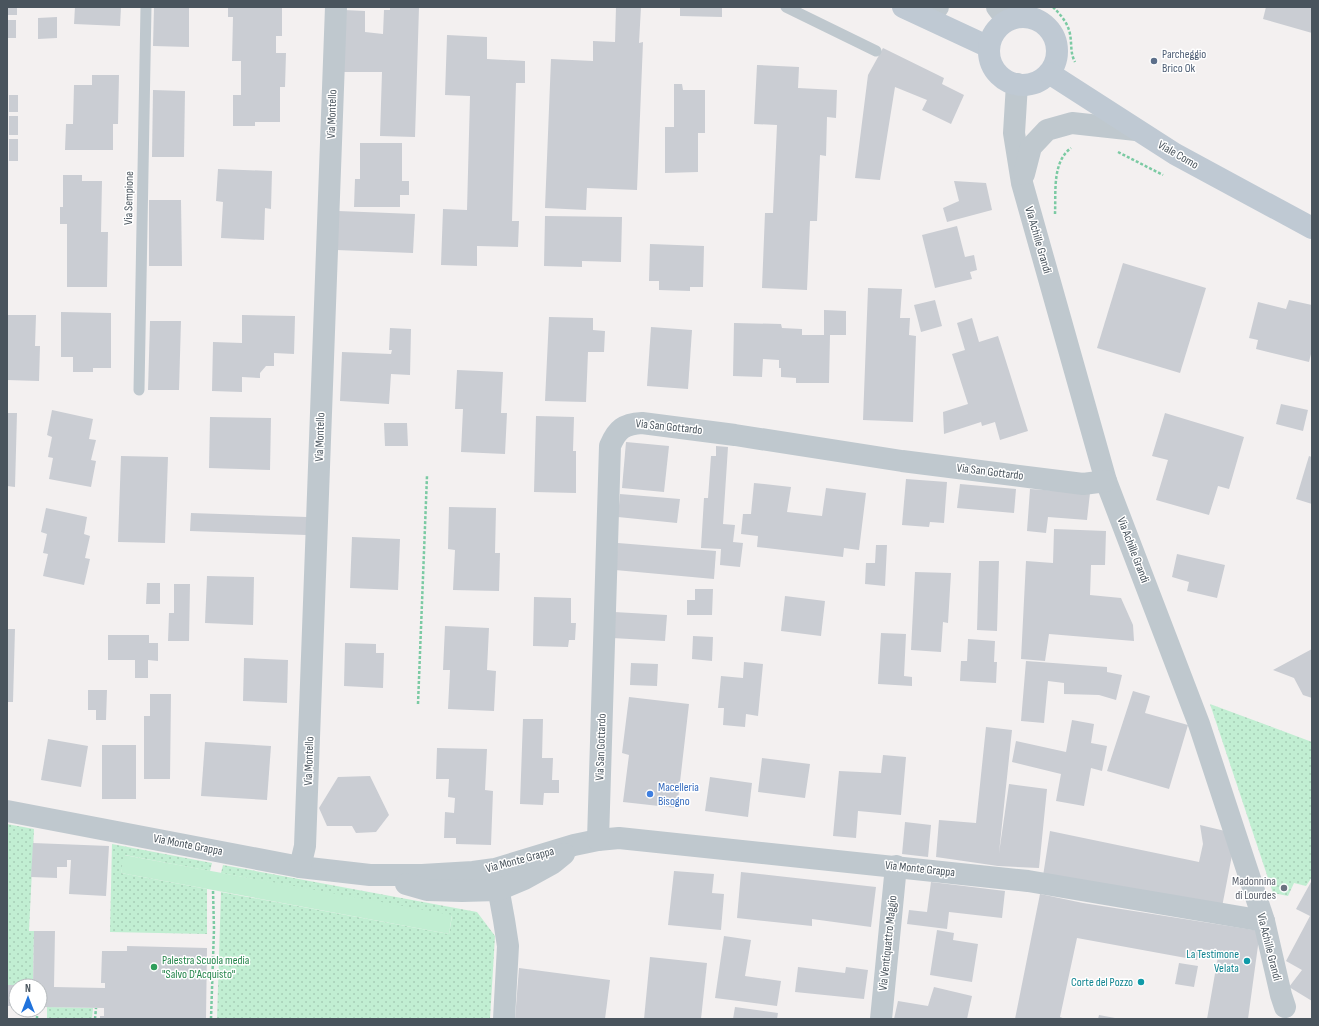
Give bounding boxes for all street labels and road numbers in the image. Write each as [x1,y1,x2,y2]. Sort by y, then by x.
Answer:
street label: Via Montello [324,89,340,139]
street label: Viale Como [1155,137,1201,173]
street label: Via Sempione [121,171,137,225]
street label: Via Achille Grandi [1021,205,1055,275]
street label: Via Montello [312,412,328,462]
street label: Via San Gottardo [635,416,703,438]
street label: Via San Gottardo [956,460,1024,484]
street label: Via Achille Grandi [1114,515,1152,585]
street label: Via San Gottardo [592,713,610,781]
street label: Via Montello [301,736,317,786]
street label: Via Monte Grappa [152,831,224,859]
street label: Via Monte Grappa [484,844,556,876]
street label: Via Monte Grappa [884,858,956,880]
street label: Via Ventiquattro Maggio [876,895,900,991]
street label: Via Achille Grandi [1253,912,1285,982]

